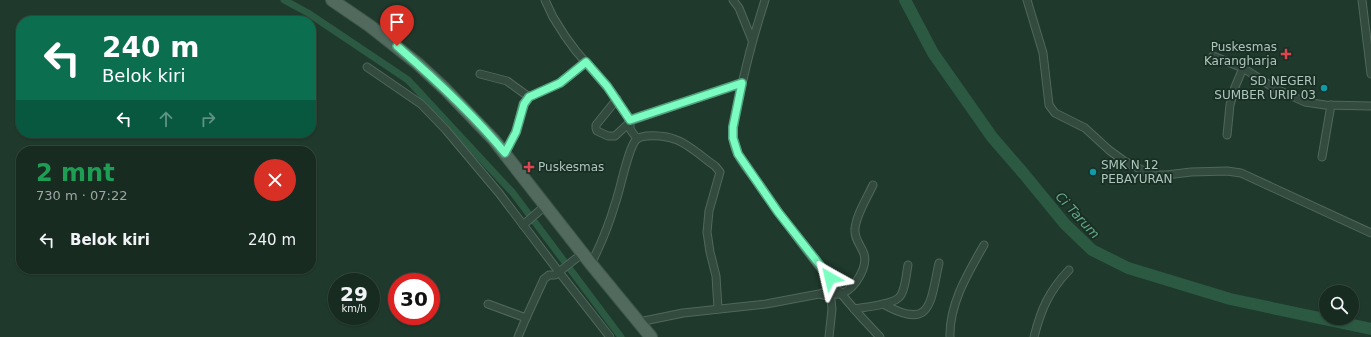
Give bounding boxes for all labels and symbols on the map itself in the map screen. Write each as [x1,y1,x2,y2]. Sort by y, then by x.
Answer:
pin [380,5,414,46]
place label: Puskesmas Karangharja [1204,40,1277,68]
marker: Puskesmas Karangharja [1280,48,1292,60]
place label: SD NEGERI SUMBER URIP 03 [1214,74,1316,102]
marker: SD NEGERI SUMBER URIP 03 [1319,83,1329,93]
place label: SMK N 12 PEBAYURAN [1101,158,1172,186]
place label: Puskesmas [538,160,604,174]
marker: Puskesmas [523,161,535,173]
marker: SMK N 12 PEBAYURAN [1088,167,1098,177]
water label: Ci Tarum [1052,189,1103,242]
position arrow [809,257,851,299]
speed limit sign: 30 [388,273,440,325]

